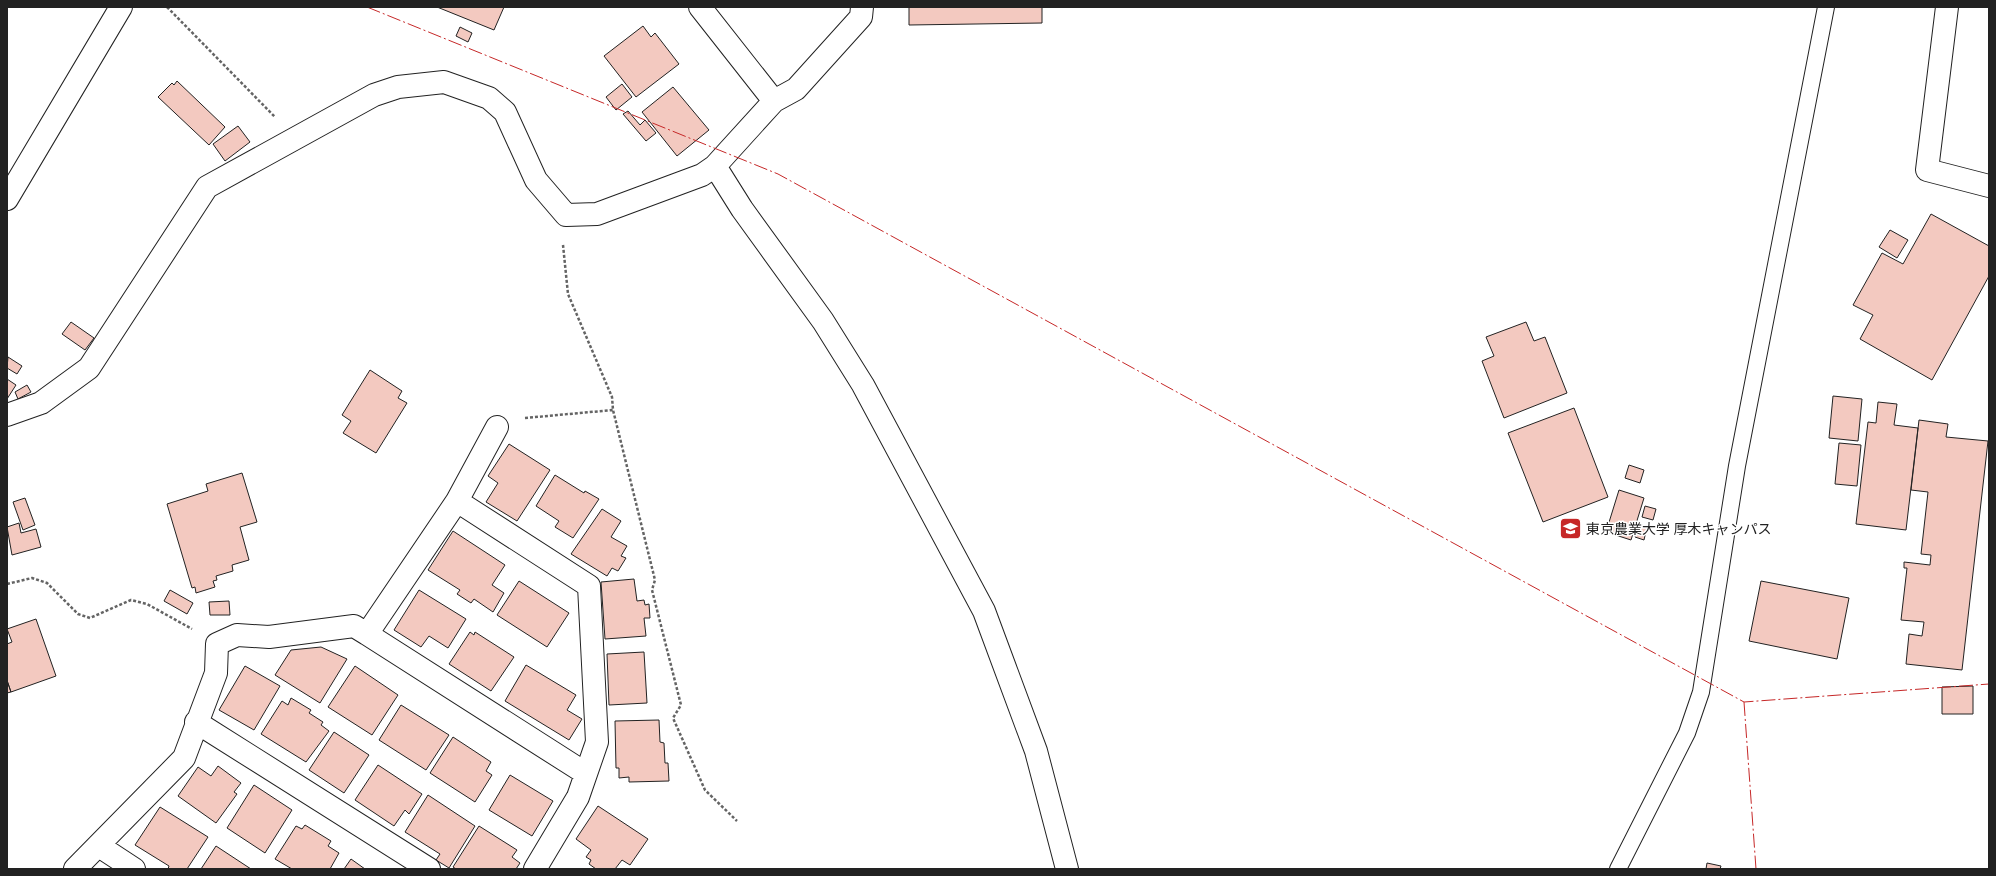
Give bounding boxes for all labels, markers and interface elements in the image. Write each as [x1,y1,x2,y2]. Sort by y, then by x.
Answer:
school or university icon: 東京農業大学 厚木キャンパス [1558,516,1584,542]
place label: 東京農業大学 厚木キャンパス [1586,520,1772,539]

